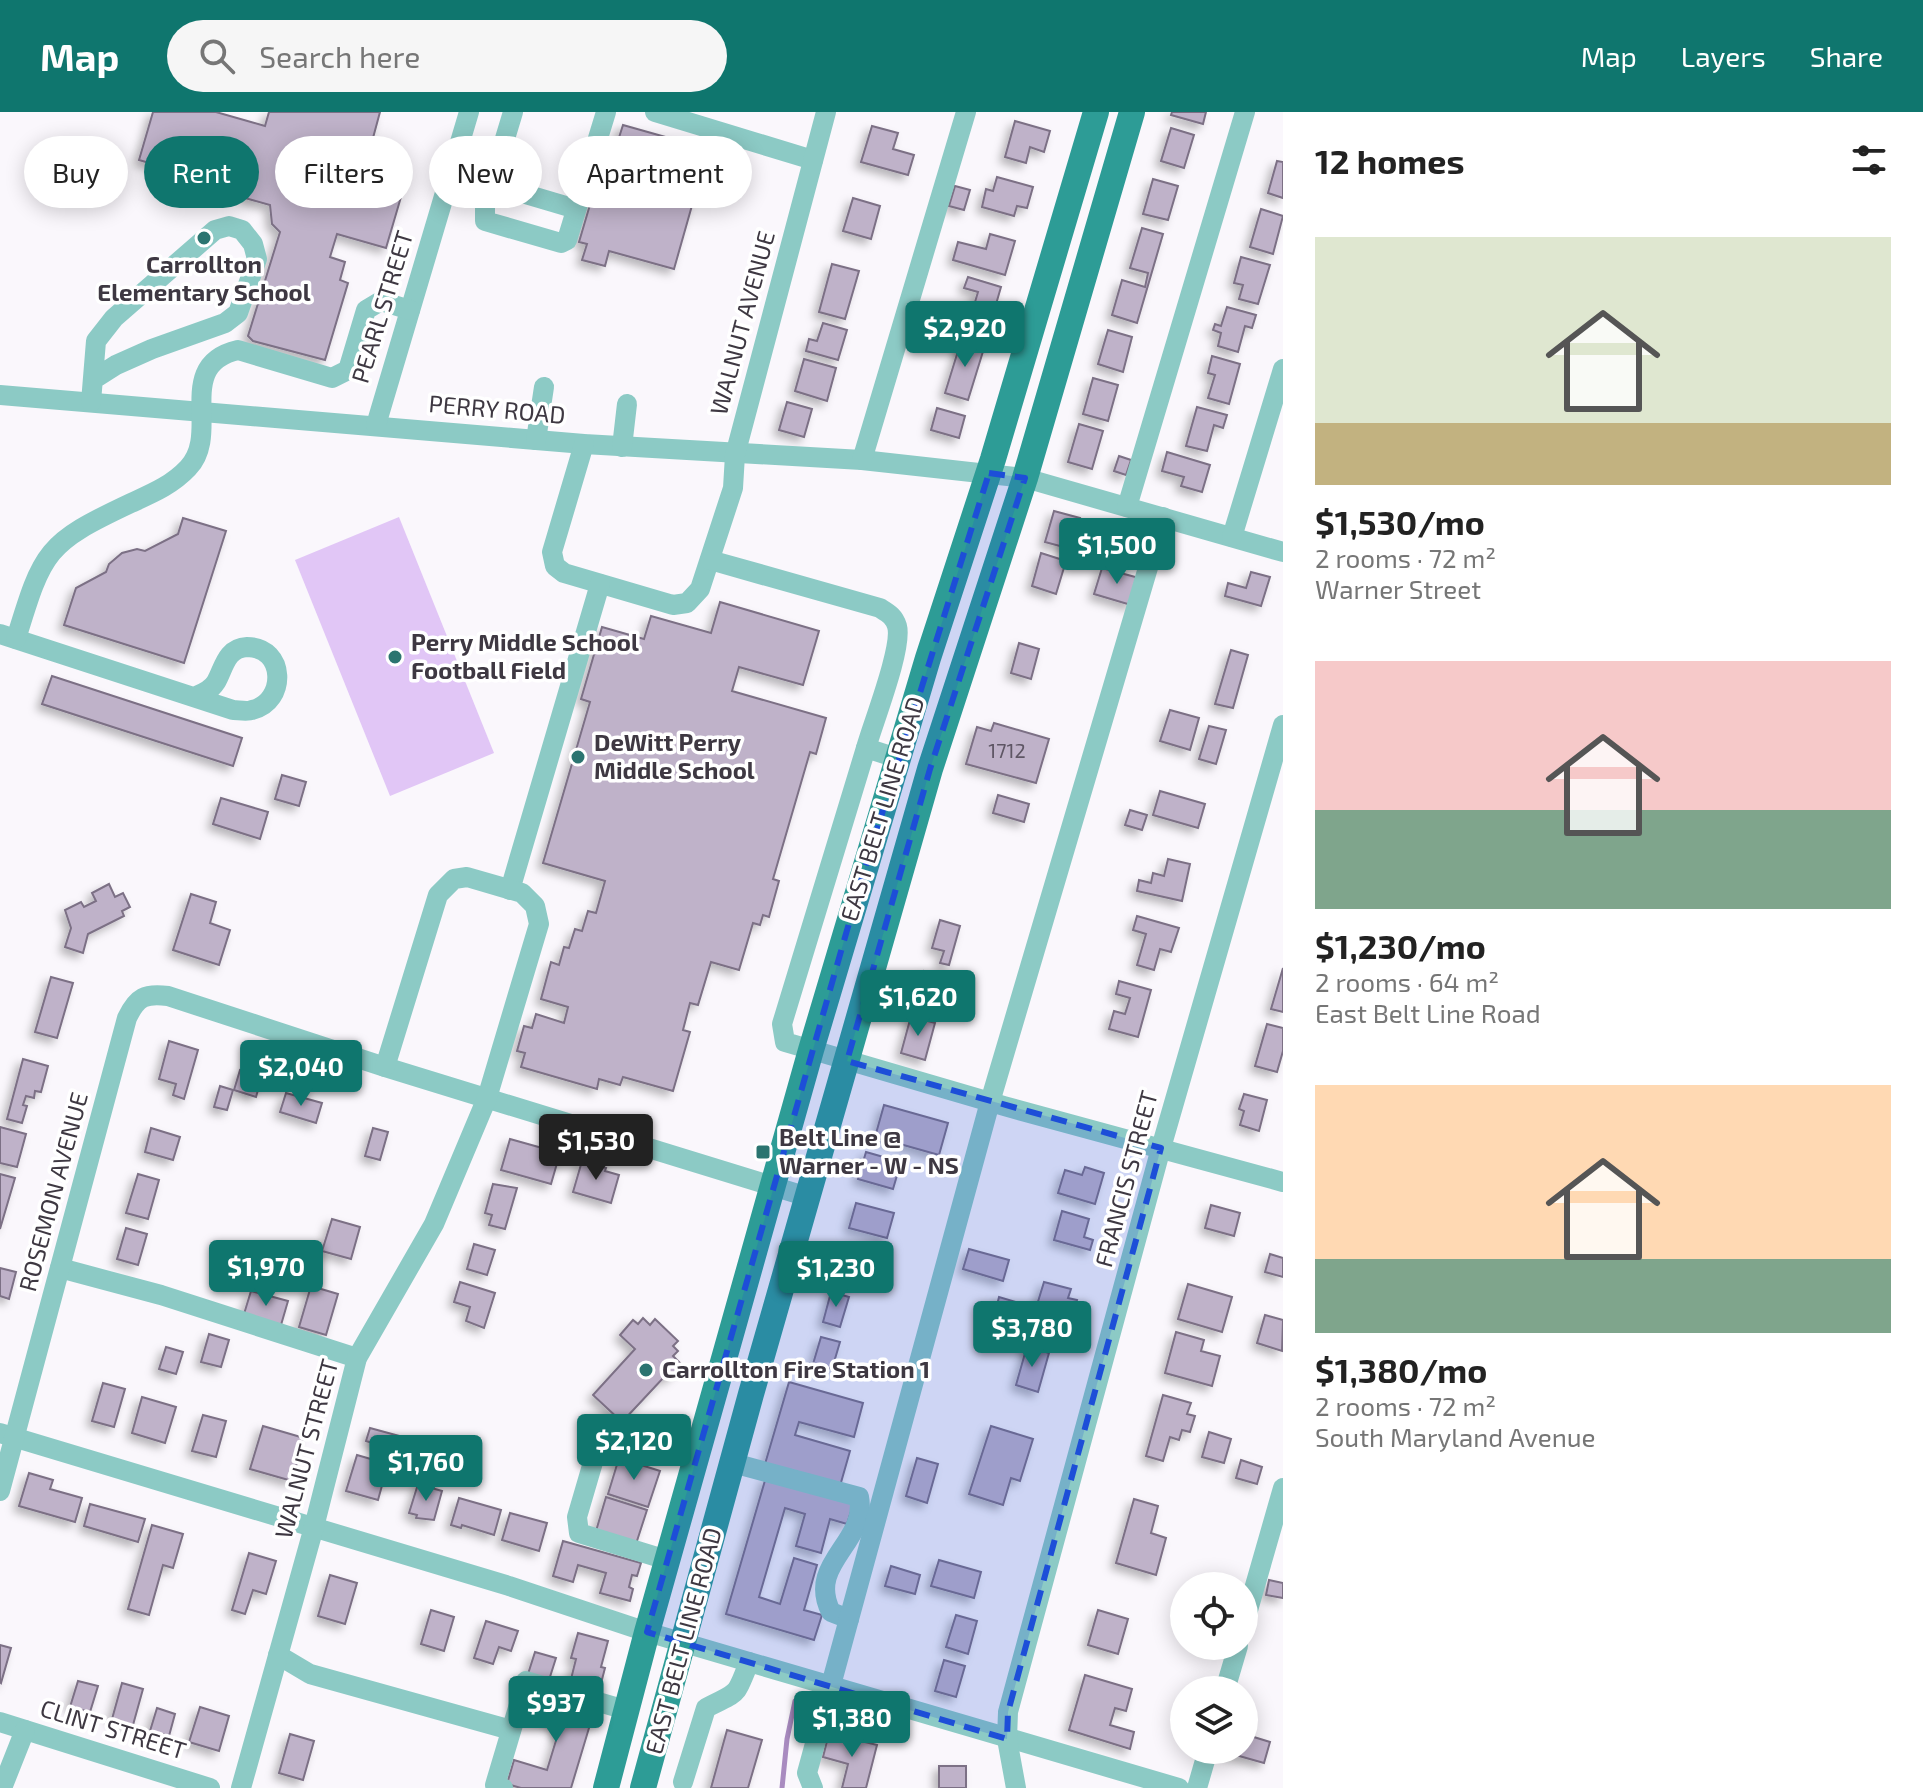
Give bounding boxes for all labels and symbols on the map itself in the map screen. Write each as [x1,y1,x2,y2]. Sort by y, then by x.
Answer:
street label: PEARL STREET [345,227,418,386]
street label: WALNUT AVENUE [703,228,780,418]
marker: Carrollton Elementary School [195,229,213,247]
place label: Carrollton Elementary School [97,249,311,306]
pin: $2,920 [900,301,1030,369]
street label: PERRY ROAD [428,388,567,429]
pin: $1,500 [1052,518,1182,586]
place label: Perry Middle School Football Field [411,627,639,684]
marker: Perry Middle School Football Field [386,648,404,666]
street label: EAST BELT LINE ROAD [834,693,930,924]
place label: DeWitt Perry Middle School [594,727,755,784]
house number: 1712 [988,738,1026,762]
marker: DeWitt Perry Middle School [569,748,587,766]
pin: $1,620 [853,970,983,1038]
pin: $2,040 [236,1040,366,1108]
street label: FRANCIS STREET [1088,1087,1163,1270]
street label: ROSEMON AVENUE [12,1089,93,1294]
pin: $1,530 [531,1114,661,1182]
place label: Belt Line @ Warner - W - NS [779,1122,959,1179]
marker: Belt Line @ Warner - W - NS [754,1143,772,1161]
pin: $1,970 [201,1240,331,1308]
pin: $1,230 [771,1241,901,1309]
pin: $3,780 [967,1301,1097,1369]
place label: Carrollton Fire Station 1 [662,1354,930,1383]
street label: WALNUT STREET [268,1356,343,1541]
marker: Carrollton Fire Station 1 [637,1361,655,1379]
pin: $2,120 [569,1414,699,1482]
pin: $1,760 [361,1435,491,1503]
street label: EAST BELT LINE ROAD [638,1524,727,1757]
pin: $937 [509,1676,603,1744]
pin: $1,380 [787,1691,917,1759]
street label: CLINT STREET [37,1693,190,1765]

